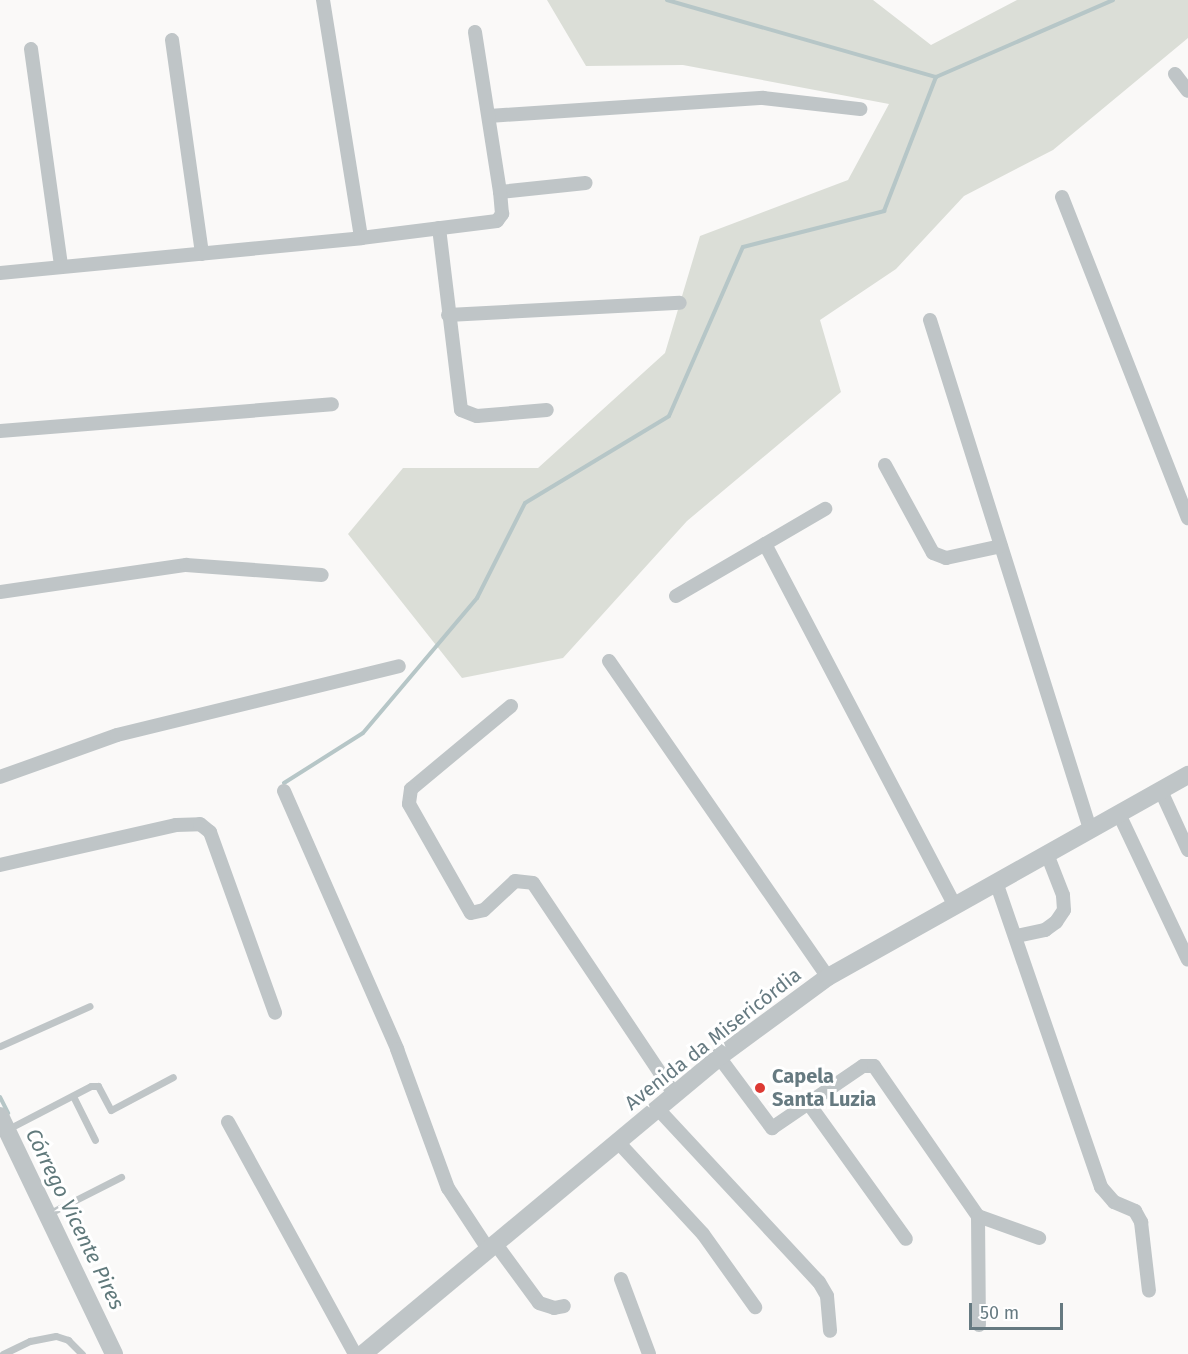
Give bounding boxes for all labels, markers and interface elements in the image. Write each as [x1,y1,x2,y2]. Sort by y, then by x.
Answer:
street label: Avenida da Misericórdia [620,963,806,1115]
place label: Capela Santa Luzia [772,1064,876,1111]
marker: Capela Santa Luzia [753,1081,767,1095]
water label: Córrego Vicente Pires [20,1124,130,1314]
scale bar [972,1291,1066,1329]
text: 50 m [980,1302,1019,1324]

